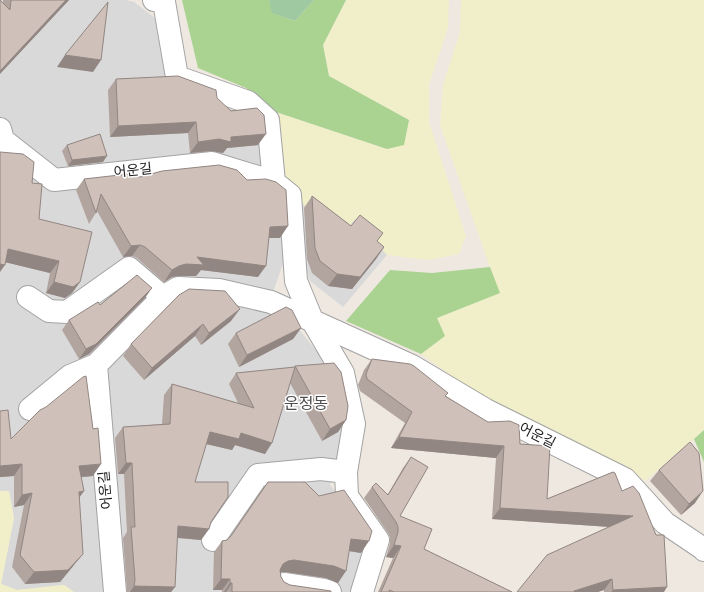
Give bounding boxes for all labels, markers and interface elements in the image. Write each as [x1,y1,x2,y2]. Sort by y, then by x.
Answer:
street label: 어운길 [113,161,153,180]
district label: 운정동 [284,396,328,412]
street label: 어운길 [517,420,558,451]
street label: 어운길 [96,470,115,510]

